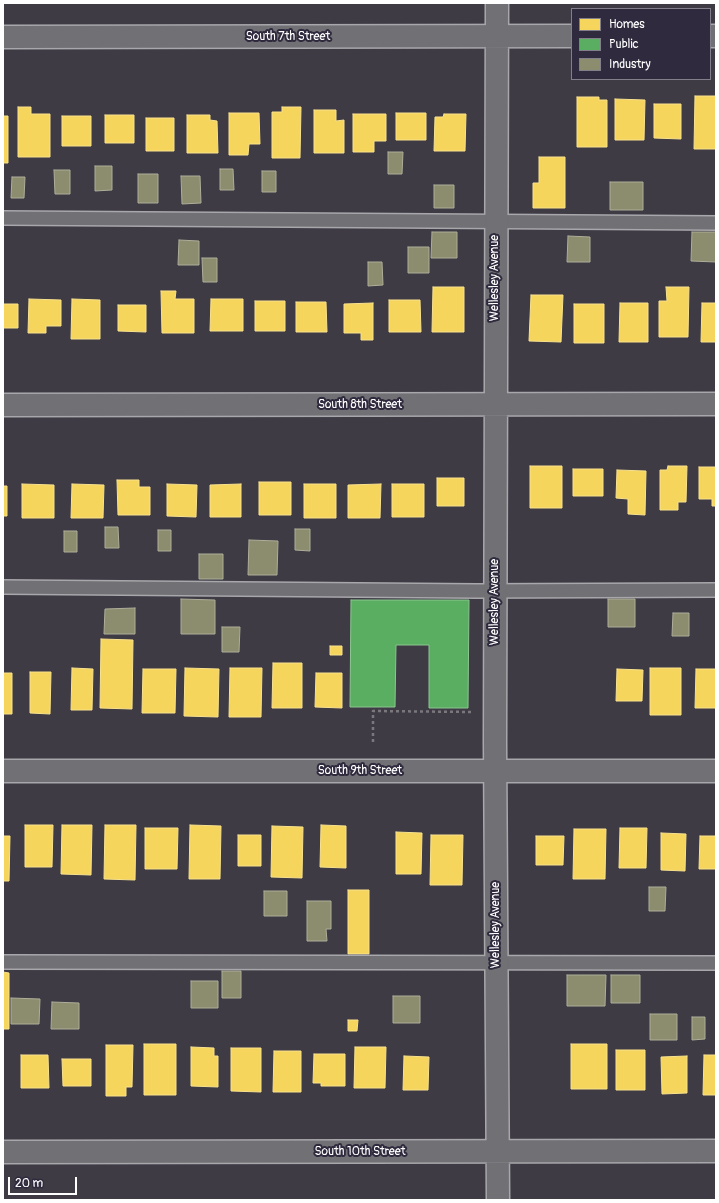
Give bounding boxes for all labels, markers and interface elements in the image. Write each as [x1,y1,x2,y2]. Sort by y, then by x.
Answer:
legend [571,8,711,80]
text: Homes [609,17,645,32]
street label: South 7th Street [246,30,330,44]
text: Public [609,37,639,52]
text: Industry [609,57,651,72]
street label: Wellesley Avenue [488,235,502,321]
street label: South 8th Street [318,398,402,412]
street label: Wellesley Avenue [488,559,502,645]
street label: South 9th Street [318,764,402,778]
street label: Wellesley Avenue [489,882,503,968]
street label: South 10th Street [314,1145,406,1159]
scale bar [10,1169,79,1195]
text: 20 m [15,1176,43,1191]

